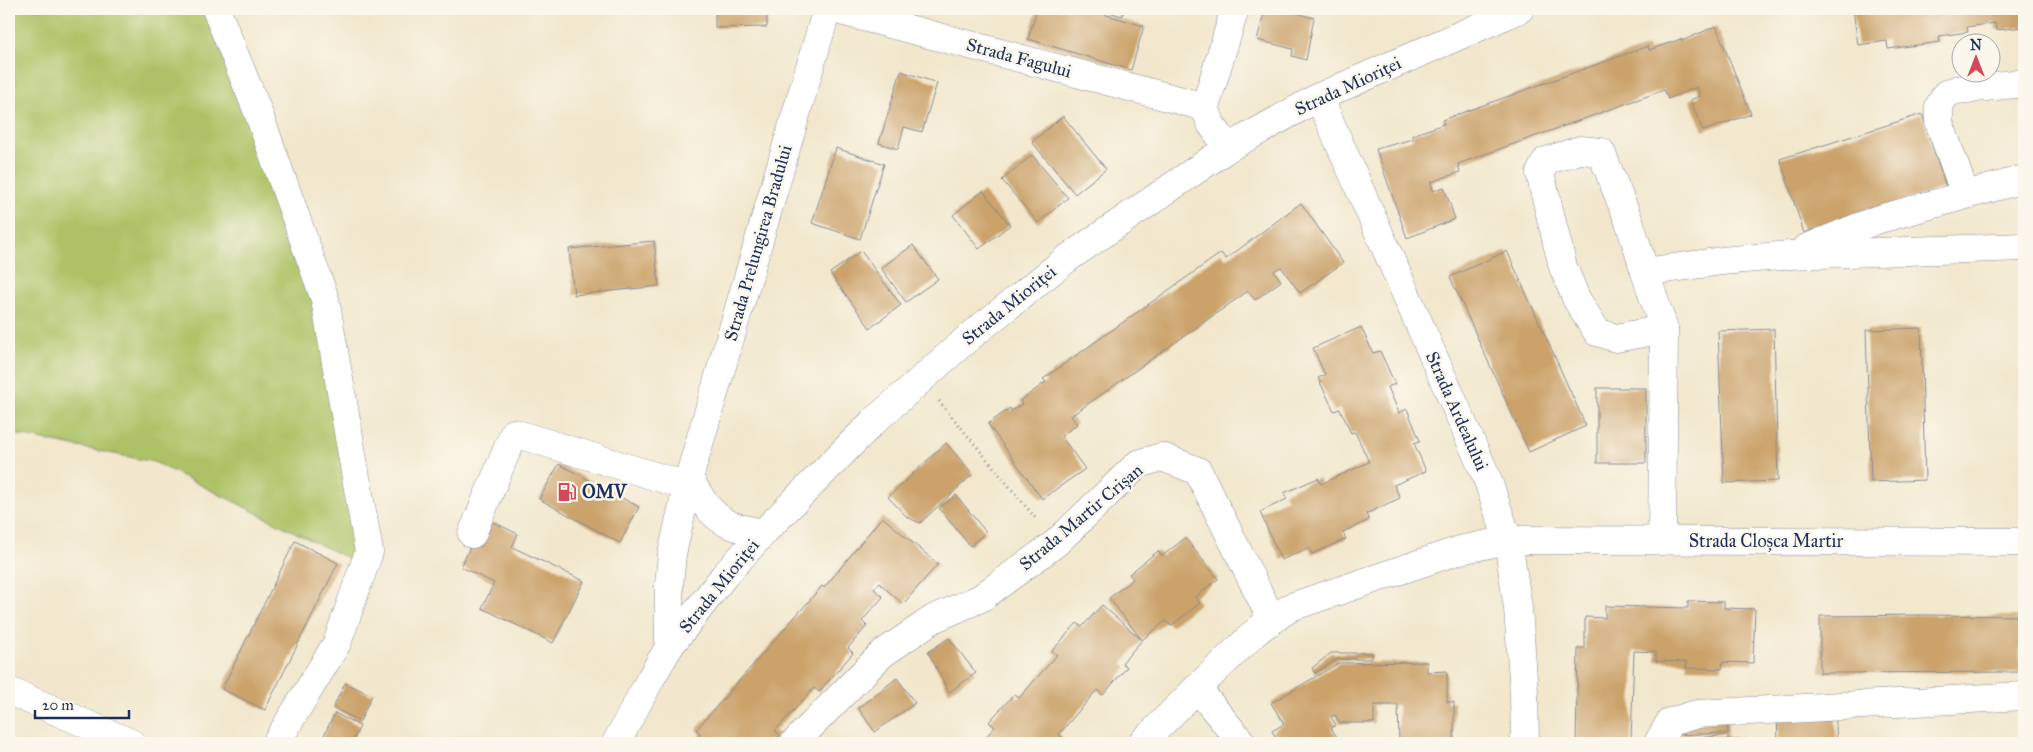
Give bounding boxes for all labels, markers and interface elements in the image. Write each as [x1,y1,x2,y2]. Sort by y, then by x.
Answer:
north arrow [1950,32,2000,82]
street label: Strada Fagului [964,33,1074,84]
text: N [1970,37,1982,54]
street label: Strada Mioriței [1291,52,1405,120]
street label: Strada Prelungirea Bradului [719,142,798,344]
street label: Strada Mioriței [958,260,1061,350]
street label: Strada Ardealului [1421,348,1493,474]
street label: Strada Martir Crișan [1015,459,1147,575]
fuel station icon: OMV [556,481,578,503]
place label: OMV [582,481,628,503]
street label: Strada Cloșca Martir [1689,530,1843,552]
street label: Strada Mioriței [674,534,764,637]
scale bar [35,687,129,719]
text: 20 m [42,696,74,714]

